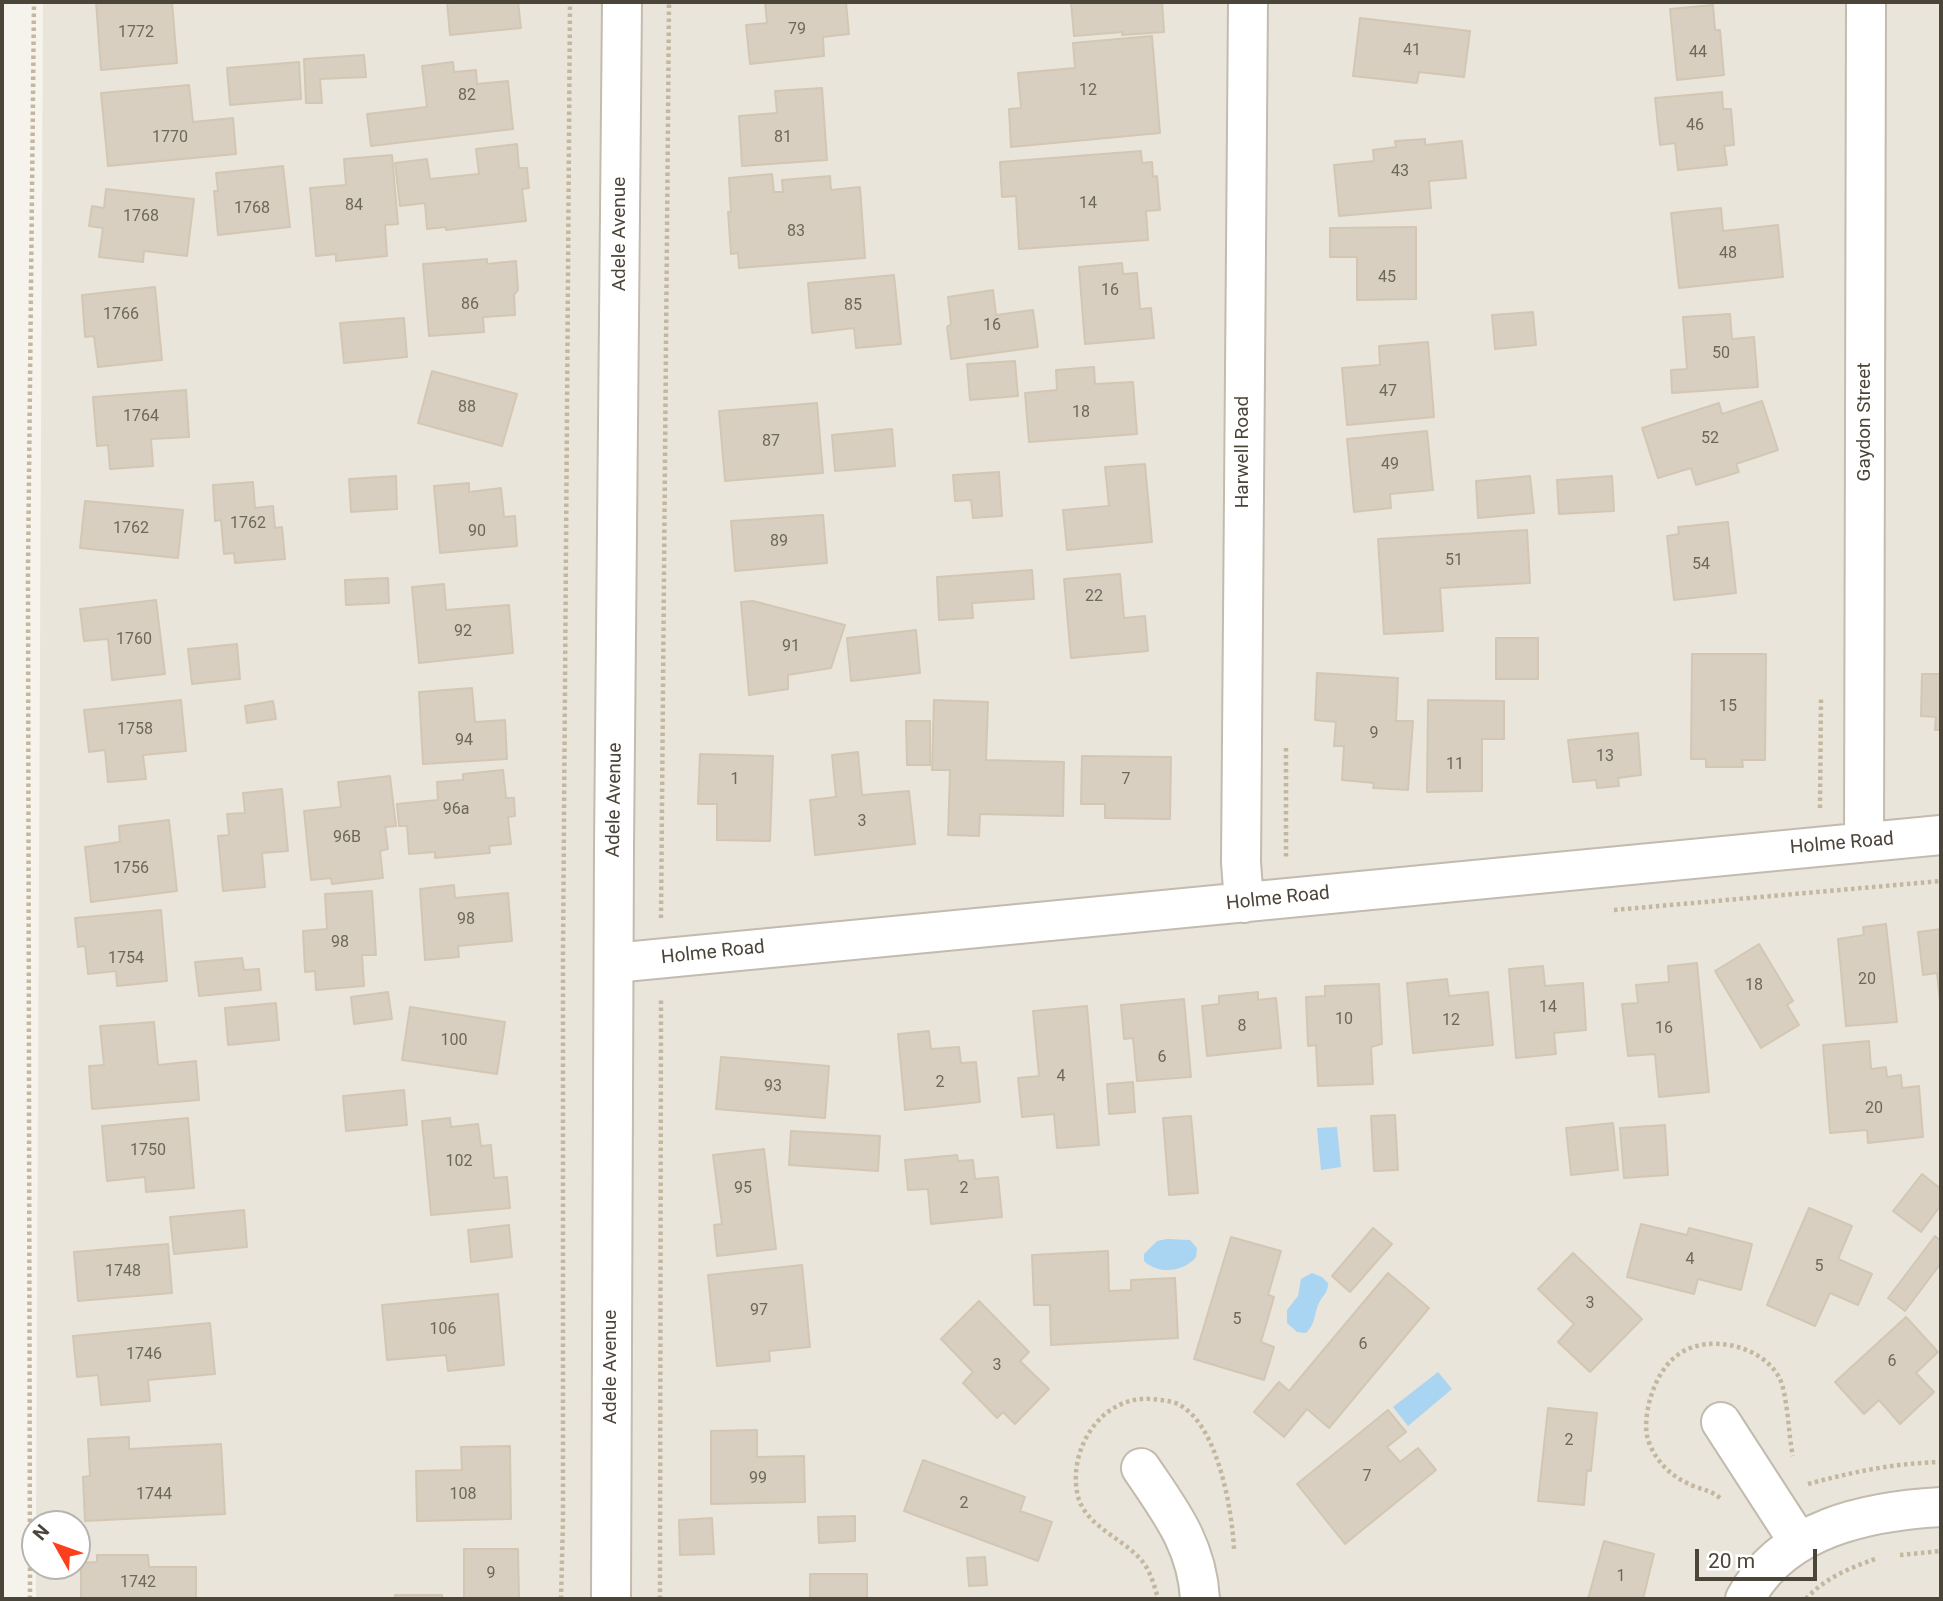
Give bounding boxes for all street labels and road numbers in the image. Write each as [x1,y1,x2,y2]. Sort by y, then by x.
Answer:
street label: Adele Avenue [609,177,631,291]
street label: Gaydon Street [1854,363,1876,481]
street label: Harwell Road [1232,396,1254,508]
street label: Adele Avenue [603,742,627,858]
street label: Holme Road [1789,828,1895,860]
street label: Holme Road [1225,882,1331,916]
street label: Holme Road [660,936,766,970]
street label: Adele Avenue [600,1310,622,1424]

